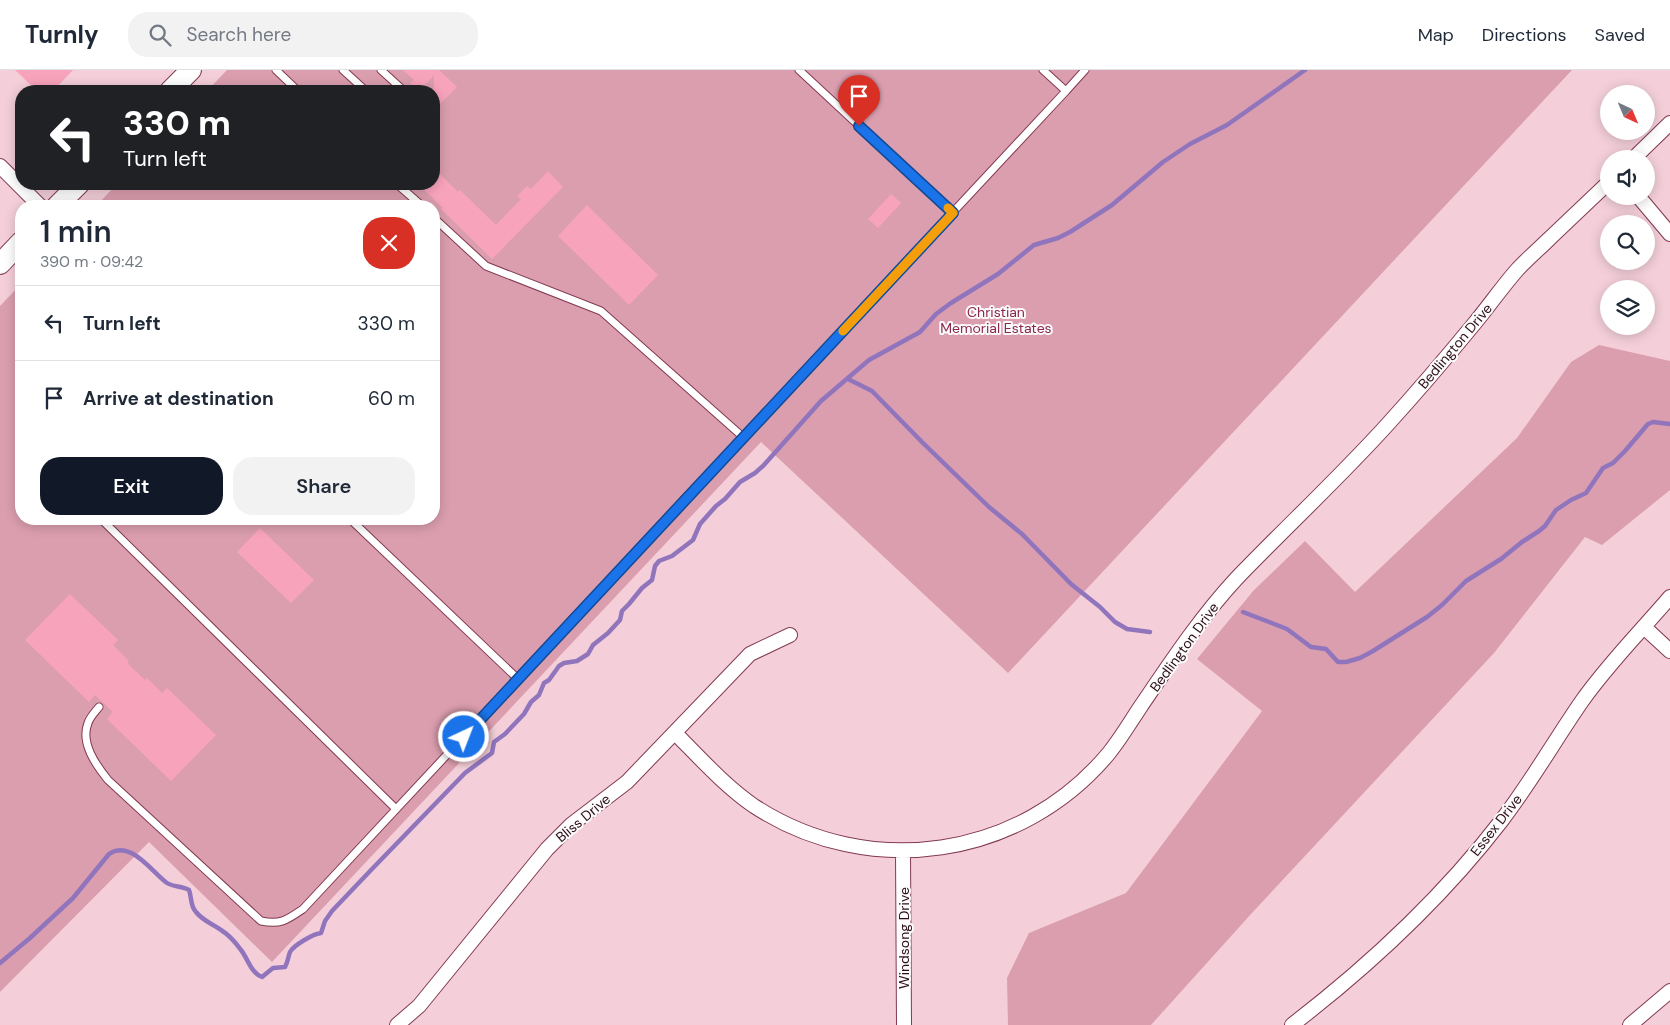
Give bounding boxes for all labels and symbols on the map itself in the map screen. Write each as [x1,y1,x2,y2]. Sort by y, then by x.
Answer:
pin [838,75,880,126]
north arrow [1600,85,1655,140]
street label: Bedlington Drive [1414,300,1496,392]
park label: Christian Memorial Estates [940,303,1052,337]
street label: Bedlington Drive [1146,599,1222,695]
position arrow [437,710,489,762]
street label: Bliss Drive [552,790,614,846]
street label: Essex Drive [1466,790,1526,859]
street label: Windsong Drive [895,887,913,989]

